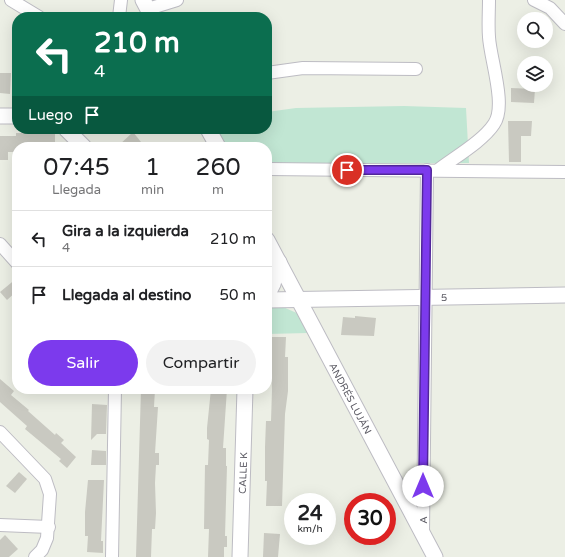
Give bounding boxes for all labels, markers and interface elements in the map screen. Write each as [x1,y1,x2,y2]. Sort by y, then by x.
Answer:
map controls [517,12,553,92]
button: search [517,12,553,48]
text: 210 m [94,26,180,60]
icon: left [28,28,80,80]
button: layers [517,56,553,92]
text: 4 [94,60,105,82]
icon: arrive [81,104,103,126]
text: Luego [28,106,73,124]
text: 07:45 [43,153,110,182]
text: 1 [145,153,160,182]
text: 260 [195,153,241,182]
pin [330,153,364,187]
icon: arrive [336,159,358,181]
text: Llegada [52,182,101,198]
text: min [141,182,164,198]
text: m [212,182,224,198]
text: Gira a la izquierda [62,222,189,240]
icon: left [28,228,50,250]
text: 210 m [210,230,256,248]
text: 4 [62,240,70,256]
icon: arrive [28,284,50,306]
text: Llegada al destino [62,286,191,304]
text: 50 m [219,286,256,304]
street label: 5 [441,292,447,304]
button: Salir [28,340,138,386]
button: Compartir [146,340,256,386]
street label: ANDRÉS LUJÁN [326,361,374,436]
street label: CALLE K [237,452,250,494]
position arrow [402,465,444,507]
speed limit sign: 30 [344,493,396,545]
text: 24 [297,502,323,526]
street label: A [418,516,430,524]
text: km/h [297,523,323,535]

